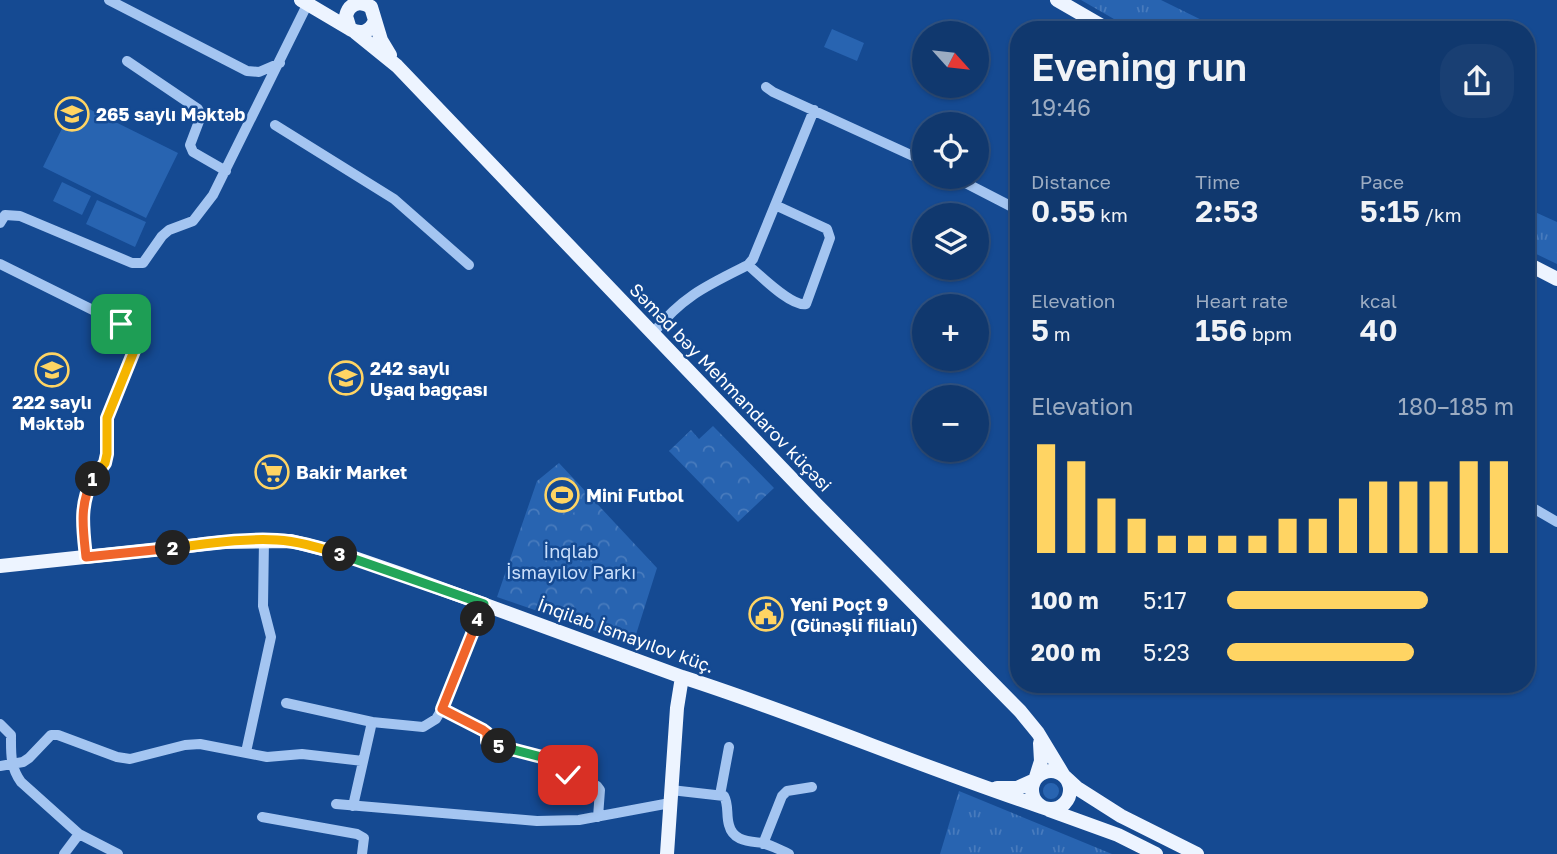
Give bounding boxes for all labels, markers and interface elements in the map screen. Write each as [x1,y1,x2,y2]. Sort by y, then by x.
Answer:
north arrow [912,21,989,98]
map controls [912,21,989,462]
text: Evening run [1031,44,1247,89]
button: share [1440,44,1514,118]
text: 19:46 [1031,93,1091,121]
school or university icon: 265 saylı Məktəb [53,95,91,133]
place label: 265 saylı Məktəb [96,103,245,125]
button: locate [912,112,989,189]
text: Distance [1031,170,1111,193]
text: Time [1195,170,1240,193]
text: Pace [1360,170,1404,193]
text: 0.55 [1031,193,1095,229]
text: 2:53 [1195,193,1259,229]
text: 5:15 [1360,193,1420,229]
button: layers [912,203,989,280]
text: km [1095,203,1128,226]
text: /km [1420,203,1461,226]
street label: Səməd bəy Mehmandarov küçəsi [625,278,837,496]
text: Elevation [1031,289,1116,312]
text: Heart rate [1195,289,1288,312]
text: kcal [1360,289,1397,312]
pin [91,294,151,354]
button: + [912,294,989,371]
icon: arrive [102,305,140,343]
text: 5 [1031,312,1049,348]
text: 156 [1195,312,1247,348]
text: 40 [1360,312,1398,348]
text: m [1049,322,1071,345]
text: bpm [1247,322,1292,345]
school or university icon: 222 saylı Məktəb [33,351,71,389]
place label: 242 saylı Uşaq bağçası [370,357,488,400]
school or university icon: 242 saylı Uşaq bağçası [327,359,365,397]
button: − [912,385,989,462]
place label: 222 saylı Məktəb [12,391,92,434]
text: Elevation [1031,392,1133,420]
text: 180–185 m [1398,392,1514,420]
supermarket icon: Bakir Market [253,453,291,491]
place label: Bakir Market [296,461,407,483]
pin: 1 [76,462,110,496]
text: 1 [88,467,97,490]
sports icon: Mini Futbol [543,476,581,514]
place label: Mini Futbol [586,484,684,506]
pin: 2 [156,530,190,566]
text: 2 [167,536,178,559]
pin: 3 [322,536,358,572]
park label: İnqlab İsmayılov Parkı [506,540,636,583]
text: 3 [334,542,345,565]
text: 100 m [1031,586,1099,614]
text: 5:17 [1143,586,1187,614]
street label: İnqilab İsmayılov küç. [535,593,717,677]
place label: Yeni Poçt 9 (Günəşli filialı) [790,593,918,636]
public building icon: Yeni Poçt 9 (Günəşli filialı) [747,595,785,633]
pin: 4 [461,602,496,636]
text: 4 [472,607,483,630]
text: 200 m [1031,638,1101,666]
text: 5:23 [1143,638,1190,666]
pin: 5 [482,728,516,764]
text: 5 [493,734,504,757]
pin [538,745,598,805]
icon: check [549,756,587,794]

